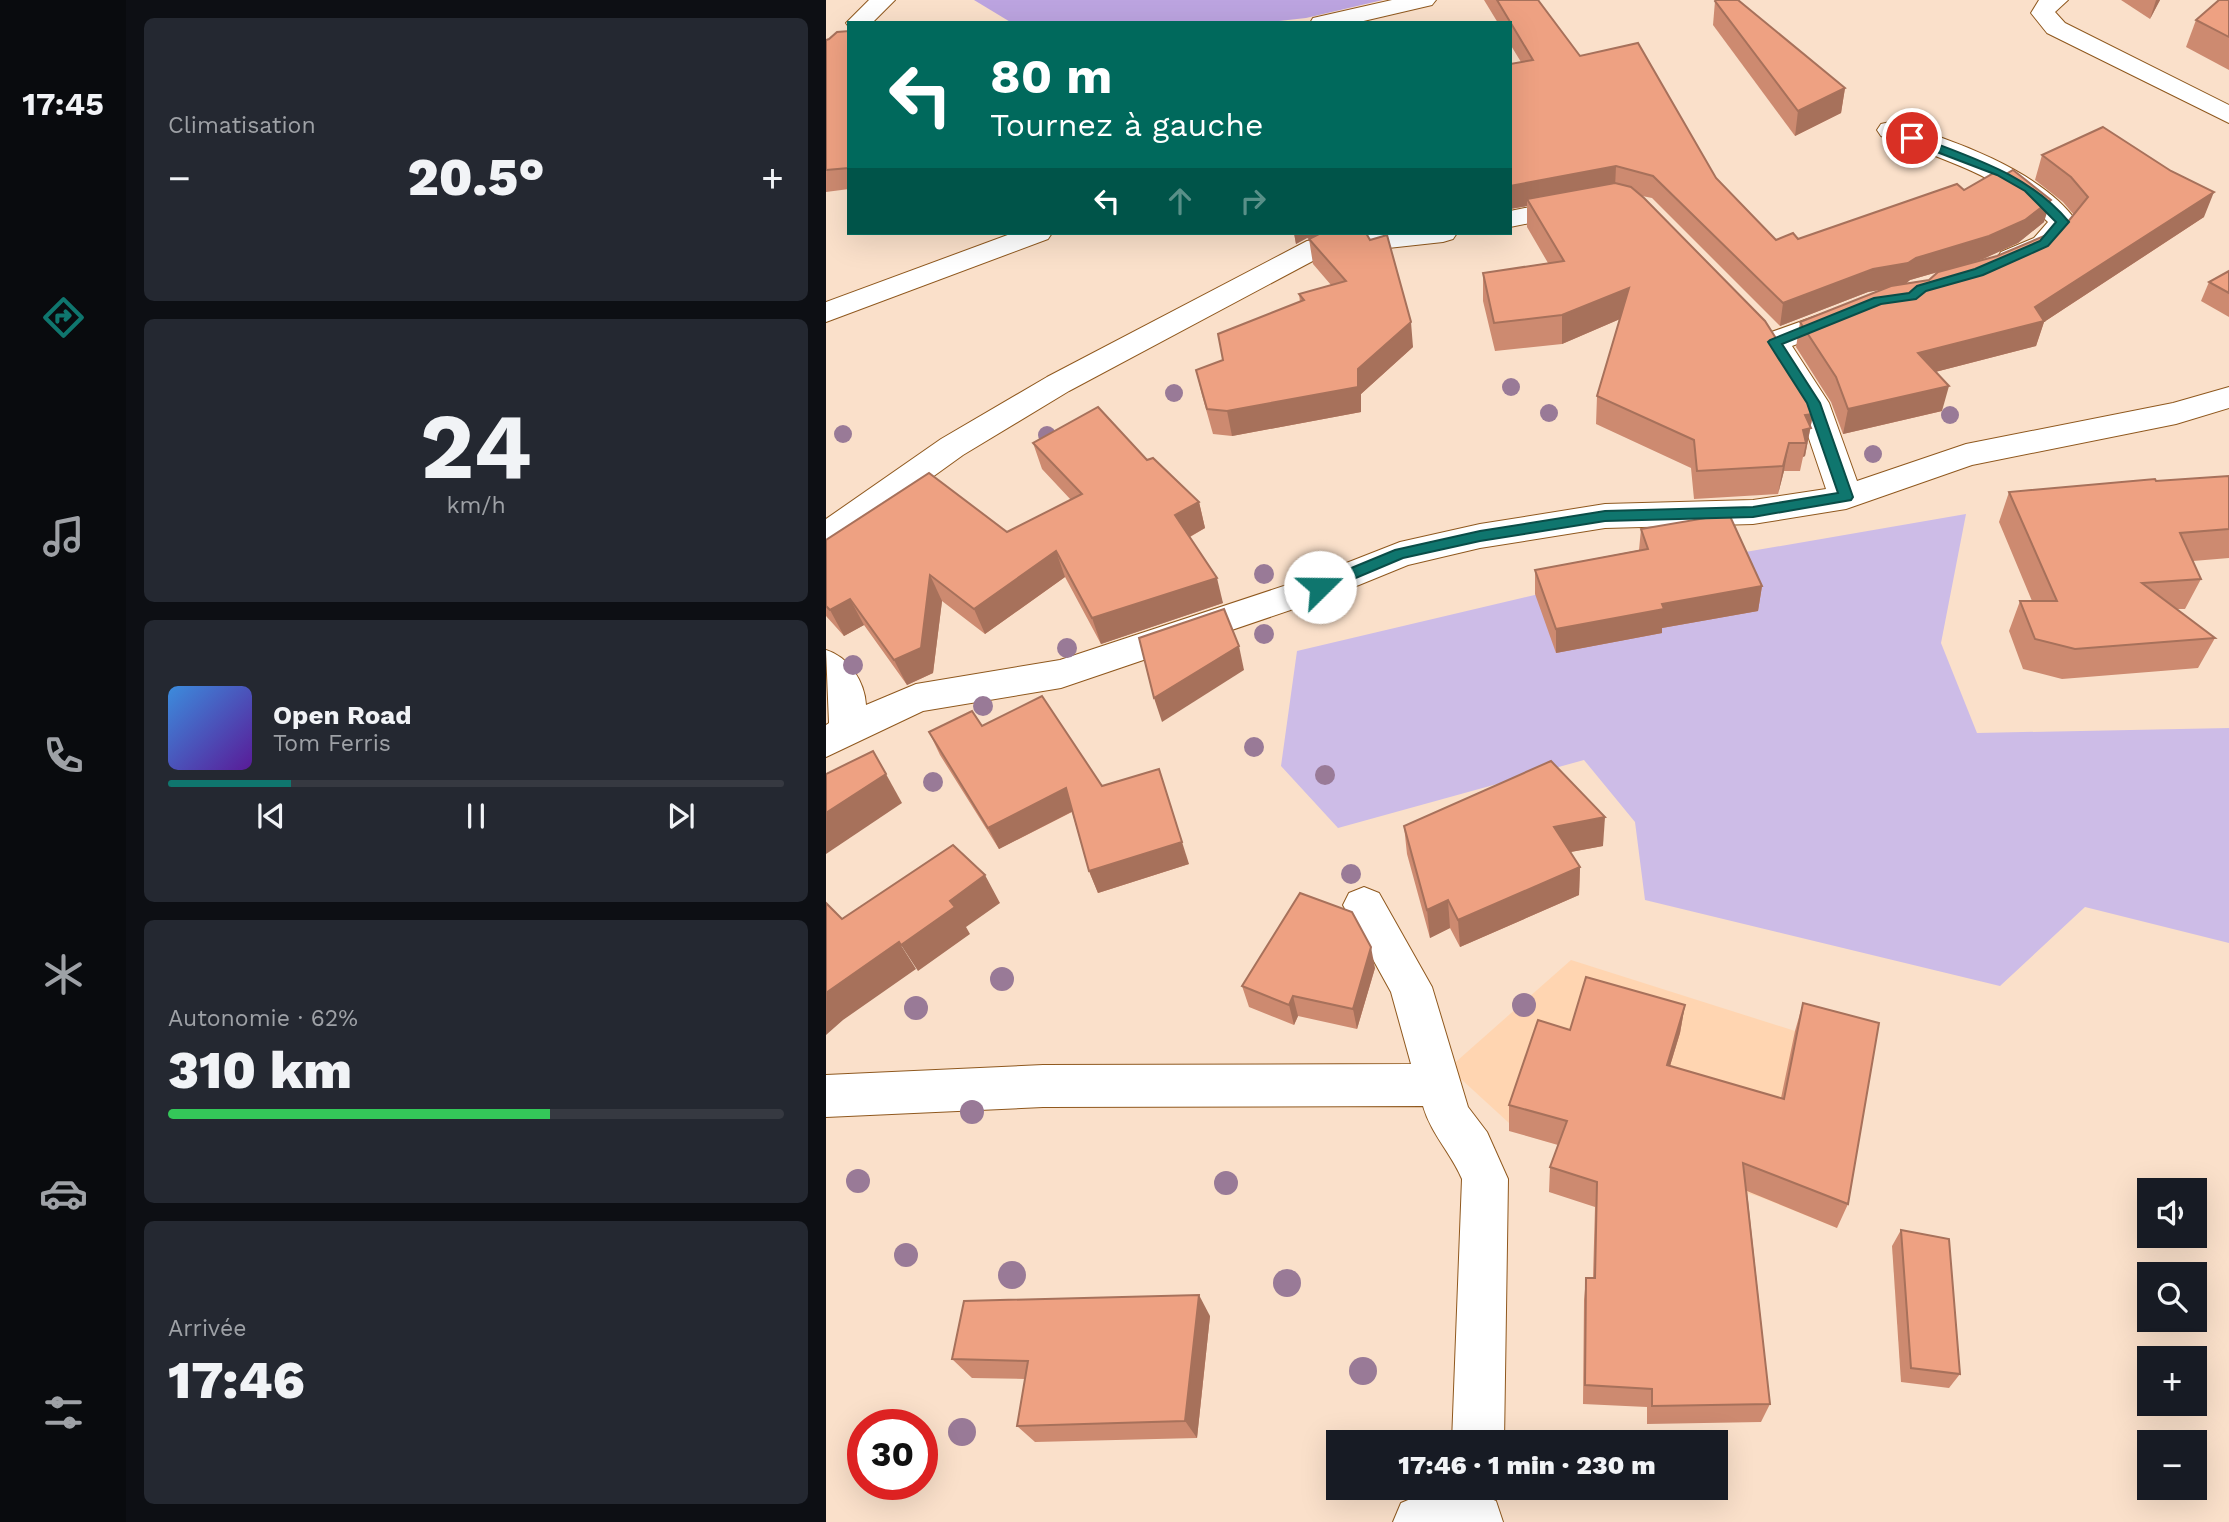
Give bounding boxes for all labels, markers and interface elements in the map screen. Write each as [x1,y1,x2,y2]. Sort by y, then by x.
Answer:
text: 80 m [990,47,1112,105]
icon: left [875,49,966,140]
text: 17:45 [22,85,104,123]
text: Tournez à gauche [990,106,1263,144]
pin [1882,108,1942,168]
text: Climatisation [168,112,316,139]
icon: arrive [1893,119,1931,157]
text: 20.5° [407,147,545,208]
text: − [168,156,191,200]
text: + [761,156,784,200]
icon: left [1088,182,1126,220]
icon: ahead [1161,182,1199,220]
icon: right [1234,182,1272,220]
icon: directions [39,293,88,342]
text: 24 [420,393,532,500]
text: km/h [446,492,506,519]
icon: music [39,512,88,561]
position arrow [1283,550,1357,624]
text: Open Road [273,700,411,730]
text: Tom Ferris [273,730,391,757]
icon: phone [39,731,88,780]
icon: previous [252,797,290,835]
icon: pause [457,797,495,835]
icon: next [662,797,700,835]
icon: climate [39,950,88,999]
text: Autonomie · 62% [168,1005,358,1032]
text: 310 km [168,1040,352,1101]
icon: car [39,1169,88,1218]
map controls [2137,1178,2207,1500]
button: sound [2137,1178,2207,1248]
button: search [2137,1262,2207,1332]
text: Arrivée [168,1315,247,1342]
button: + [2137,1346,2207,1416]
text: 17:46 [168,1350,305,1411]
icon: filters [39,1388,88,1437]
speed limit sign: 30 [847,1409,938,1500]
button: − [2137,1430,2207,1500]
text: 17:46 · 1 min · 230 m [1398,1450,1656,1480]

